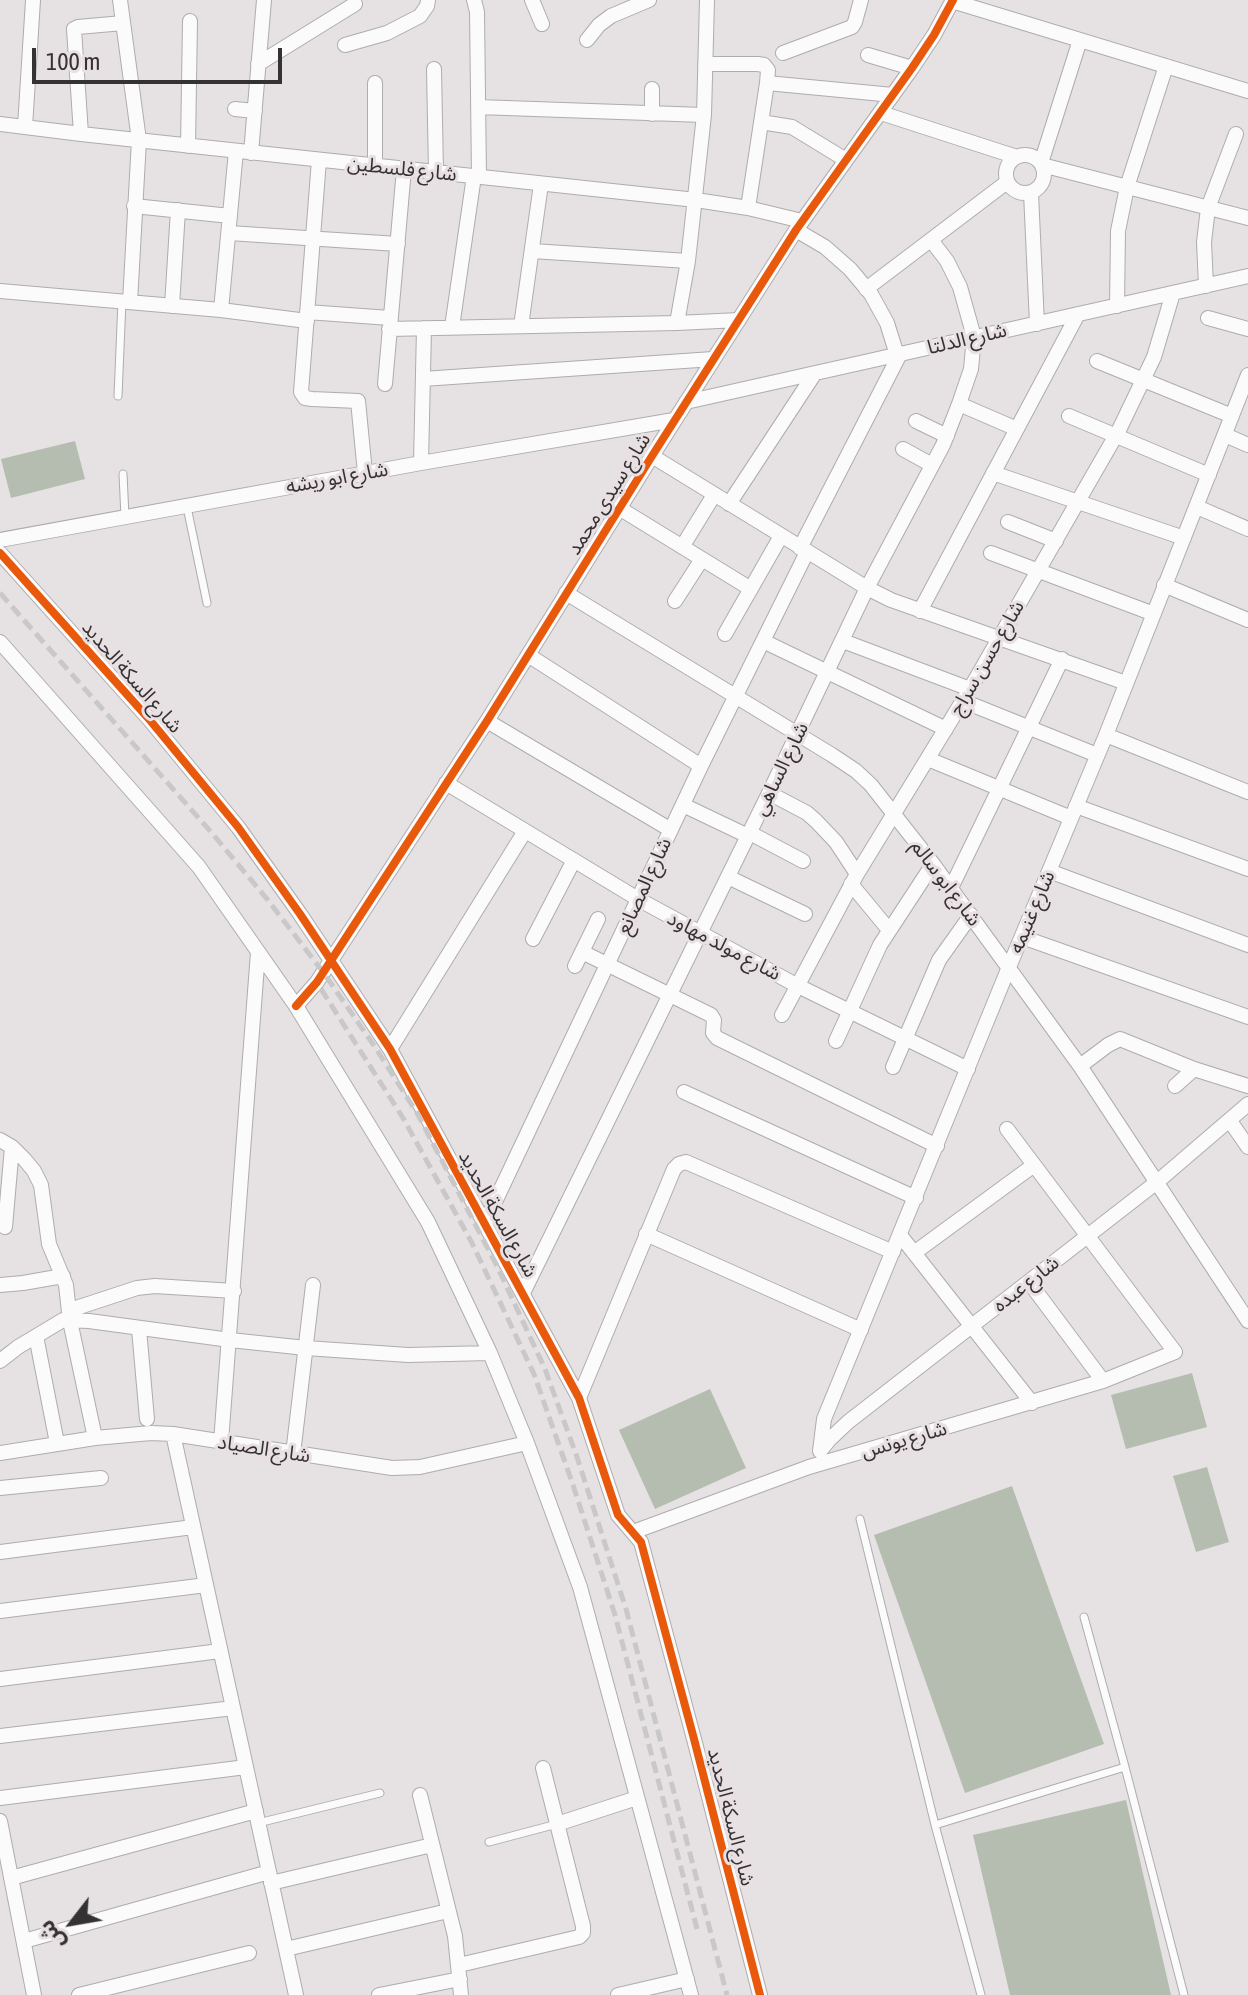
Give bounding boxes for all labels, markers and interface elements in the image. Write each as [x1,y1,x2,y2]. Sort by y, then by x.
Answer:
scale bar [36,32,286,82]
text: 100 m [46,48,100,75]
street label: شارع فلسطين [346,151,458,187]
street label: شارع الدلتا [925,318,1009,360]
street label: شارع سيدى محمد [562,429,656,559]
street label: شارع ابو ريشه [284,457,390,499]
street label: شارع حسن سراج [944,596,1030,720]
street label: شارع السكة الحديد [77,616,187,738]
street label: شارع الساهي [748,718,814,820]
street label: شارع المصانع [611,834,677,938]
street label: شارع ابو سالم [906,835,986,931]
street label: شارع غنيمه [1004,867,1060,957]
street label: شارع مولد مهاود [663,906,785,986]
street label: شارع السكة الحديد [453,1146,543,1282]
street label: شارع عبده [988,1251,1064,1317]
street label: شارع يونس [858,1416,950,1464]
street label: شارع الصياد [216,1430,312,1468]
street label: شارع السكة الحديد [702,1746,760,1888]
north arrow [32,1883,112,1963]
text: ش [33,1916,70,1955]

